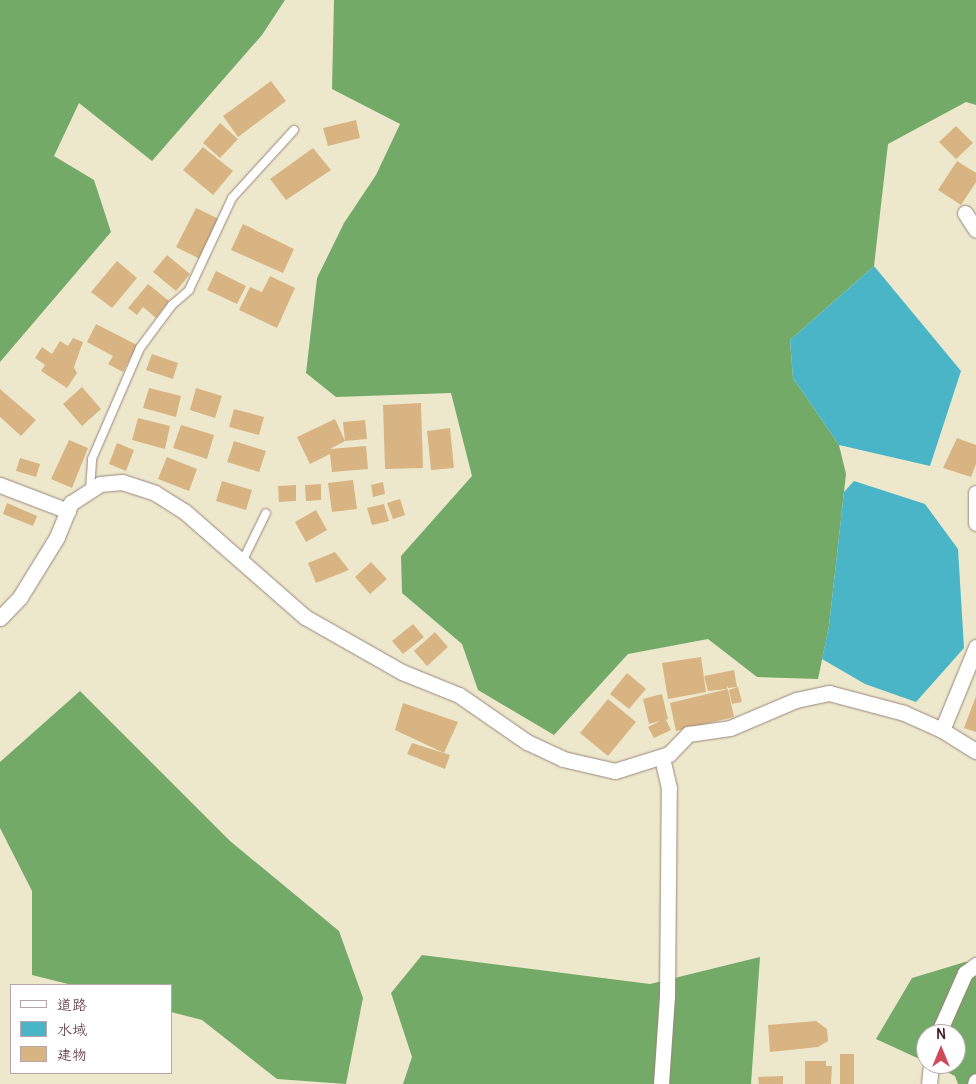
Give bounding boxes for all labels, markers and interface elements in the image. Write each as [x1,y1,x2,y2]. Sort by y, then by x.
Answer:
legend [10,984,172,1074]
text: 道路 [57,996,87,1015]
text: 水域 [57,1021,87,1040]
north arrow [916,1024,966,1074]
text: N [936,1026,946,1043]
text: 建物 [57,1046,87,1065]

